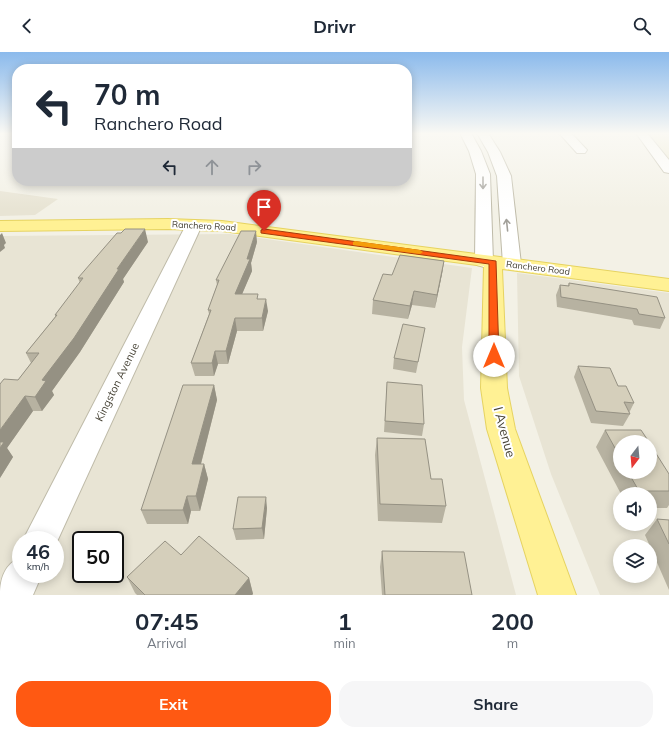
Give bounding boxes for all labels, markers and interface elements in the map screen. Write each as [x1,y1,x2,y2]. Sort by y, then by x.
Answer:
icon: back [16,15,38,37]
text: Drivr [313,15,356,38]
icon: search [631,15,653,37]
text: 70 m [94,77,160,112]
icon: left [28,80,80,132]
text: Ranchero Road [94,112,223,135]
icon: left [159,156,181,178]
icon: ahead [201,156,223,178]
icon: right [243,156,265,178]
one-way arrow [479,176,487,189]
pin [247,190,281,231]
icon: arrive [253,196,275,218]
street label: Ranchero Road [172,218,236,233]
one-way arrow [504,219,511,232]
street label: Ranchero Road [505,258,571,277]
position arrow [473,335,515,377]
street label: Kingston Avenue [92,340,142,424]
street label: I Avenue [491,405,519,459]
north arrow [613,435,657,479]
map controls [613,435,657,583]
button: sound [613,487,657,531]
speed limit sign: 50 [72,531,124,583]
text: 46 [26,539,50,564]
button: layers [613,539,657,583]
text: km/h [27,560,49,573]
text: 07:45 [135,606,199,636]
text: 1 [337,606,352,636]
text: 200 [491,606,534,636]
text: Arrival [147,635,187,651]
text: min [334,635,356,651]
text: m [507,635,518,651]
button: Exit [16,681,331,727]
button: Share [339,681,653,727]

